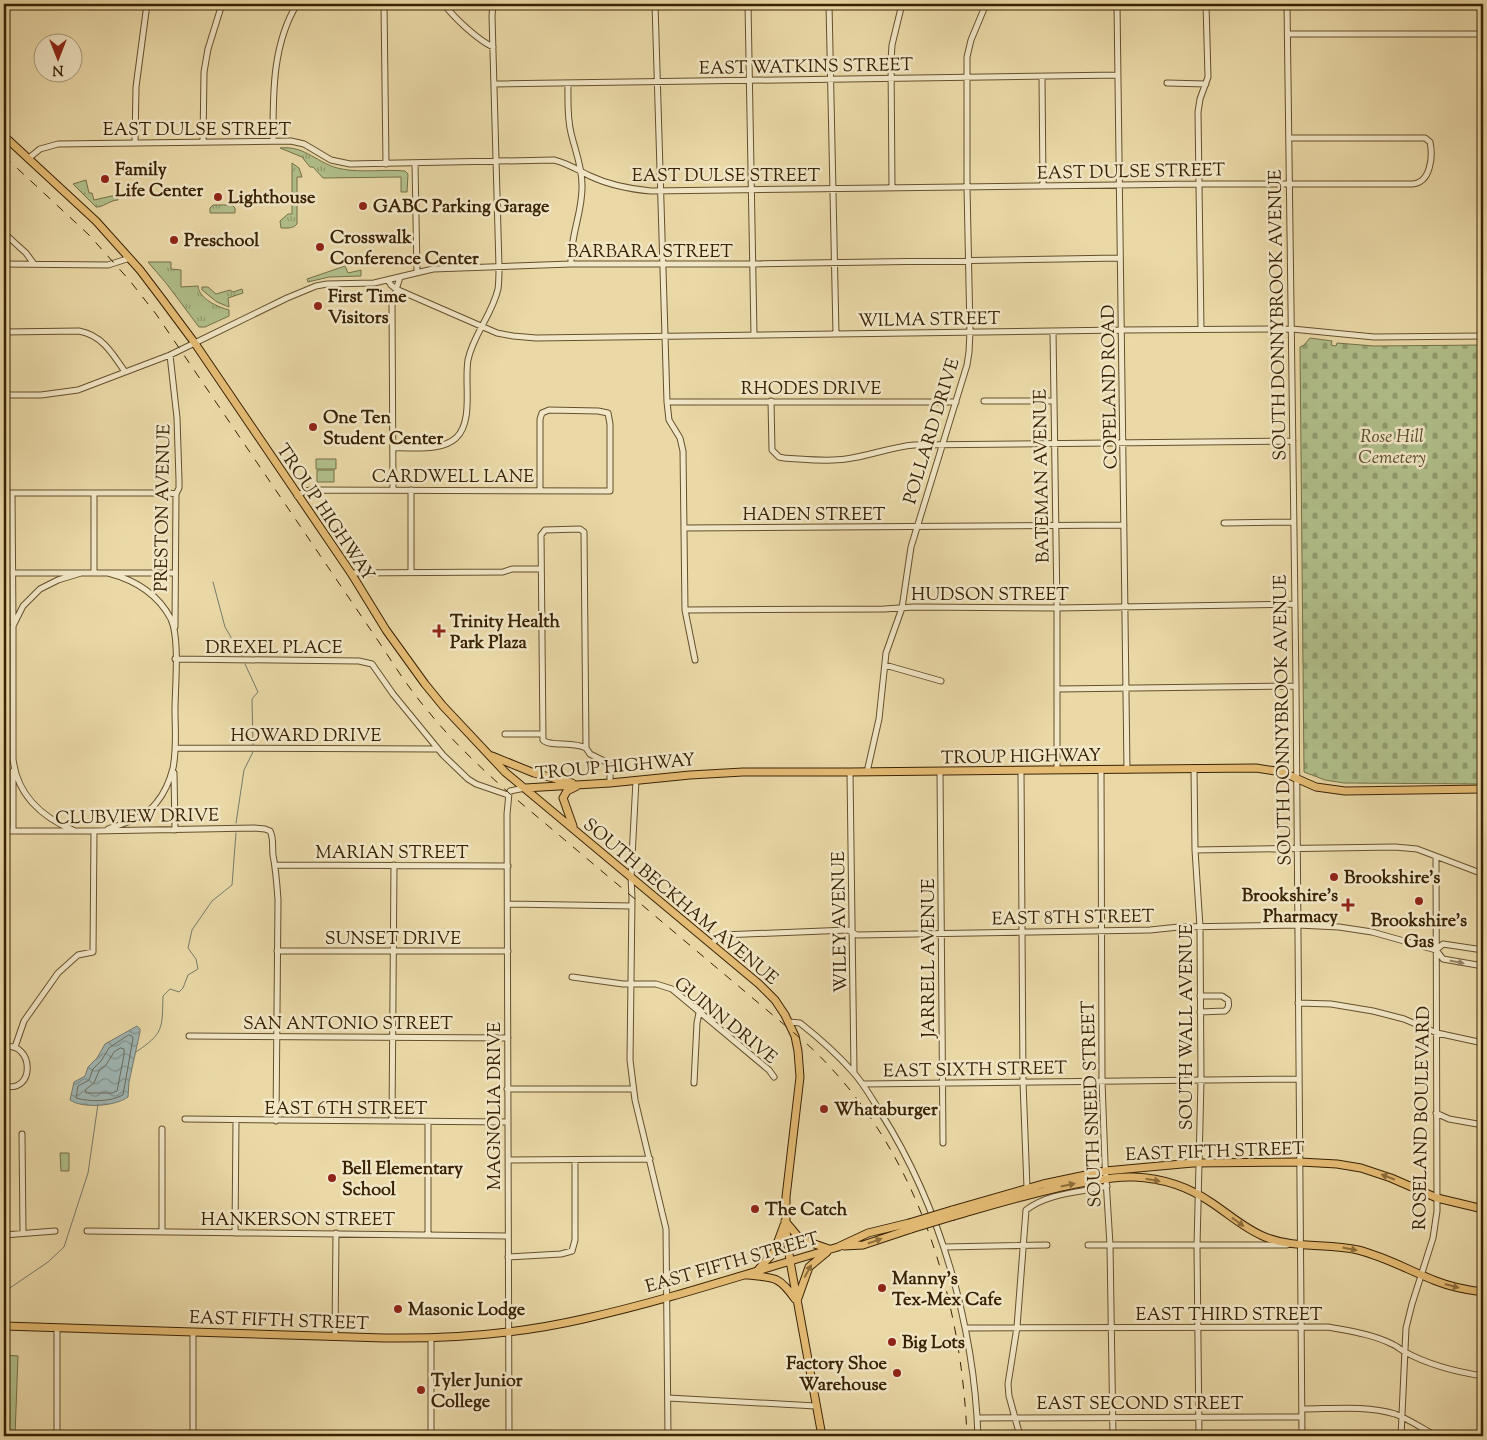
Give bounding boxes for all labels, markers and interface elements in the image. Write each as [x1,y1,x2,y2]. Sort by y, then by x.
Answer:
north arrow [32,32,82,82]
street label: EAST WATKINS STREET [699,53,914,83]
text: N [52,59,64,79]
street label: EAST DULSE STREET [103,118,292,144]
place label: Family Life Center [115,158,203,205]
street label: EAST DULSE STREET [1037,158,1226,188]
street label: EAST DULSE STREET [632,164,821,190]
street label: SOUTH DONNYBROOK AVENUE [1263,169,1295,461]
marker: Family Life Center [99,173,111,185]
place label: Lighthouse [228,186,316,212]
marker: Lighthouse [212,191,224,203]
place label: GABC Parking Garage [373,195,550,221]
marker: GABC Parking Garage [357,200,369,212]
place label: Crosswalk Conference Center [330,226,479,273]
place label: Preschool [184,229,260,255]
marker: Preschool [168,234,180,246]
street label: BARBARA STREET [567,240,733,266]
marker: Crosswalk Conference Center [314,241,326,253]
place label: First Time Visitors [328,285,407,332]
marker: First Time Visitors [312,300,324,312]
street label: COPELAND ROAD [1097,304,1125,469]
street label: WILMA STREET [858,307,1001,335]
street label: POLLARD DRIVE [898,355,968,508]
street label: RHODES DRIVE [741,377,881,403]
street label: BATEMAN AVENUE [1028,389,1058,563]
place label: One Ten Student Center [323,406,443,453]
marker: One Ten Student Center [307,421,319,433]
street label: PRESTON AVENUE [150,424,178,592]
park label: Rose Hill Cemetery [1358,425,1426,472]
street label: TROUP HIGHWAY [269,439,380,587]
street label: CARDWELL LANE [372,465,534,491]
street label: HADEN STREET [743,503,886,529]
street label: SOUTH DONNYBROOK AVENUE [1268,574,1300,866]
street label: HUDSON STREET [911,583,1069,609]
place label: Trinity Health Park Plaza [450,610,560,657]
marker: Trinity Health Park Plaza [432,624,446,638]
street label: DREXEL PLACE [205,636,343,662]
street label: HOWARD DRIVE [231,724,382,750]
street label: TROUP HIGHWAY [941,744,1102,772]
street label: TROUP HIGHWAY [534,748,696,788]
street label: CLUBVIEW DRIVE [55,804,219,832]
street label: SOUTH BECKHAM AVENUE [576,813,783,992]
street label: MARIAN STREET [315,841,469,867]
street label: WILEY AVENUE [827,851,855,993]
place label: Brookshire's [1344,866,1440,892]
marker: Brookshire's [1328,871,1340,883]
street label: JARRELL AVENUE [917,878,943,1039]
place label: Brookshire's Pharmacy [1242,884,1338,931]
marker: Brookshire's Gas [1413,895,1425,907]
marker: Brookshire's Pharmacy [1342,899,1354,911]
street label: EAST 8TH STREET [991,905,1155,933]
place label: Brookshire's Gas [1371,909,1467,956]
street label: SOUTH WALL AVENUE [1175,924,1201,1130]
street label: SUNSET DRIVE [325,927,461,953]
one-way arrow [1450,958,1465,966]
street label: GUINN DRIVE [667,972,782,1071]
street label: SOUTH SNEED STREET [1076,1000,1110,1208]
street label: ROSELAND BOULEVARD [1408,1006,1438,1230]
street label: SAN ANTONIO STREET [243,1012,453,1038]
street label: MAGNOLIA DRIVE [483,1022,509,1190]
street label: EAST SIXTH STREET [883,1056,1068,1086]
street label: EAST 6TH STREET [265,1097,428,1123]
place label: Whataburger [834,1098,938,1124]
marker: Whataburger [818,1103,830,1115]
street label: EAST FIFTH STREET [1125,1137,1306,1169]
place label: Bell Elementary School [342,1157,463,1204]
marker: Bell Elementary School [326,1172,338,1184]
one-way arrow [1380,1173,1395,1181]
one-way arrow [1146,1176,1162,1184]
one-way arrow [1061,1181,1077,1189]
place label: The Catch [765,1198,848,1224]
marker: The Catch [749,1203,761,1215]
street label: HANKERSON STREET [201,1208,396,1234]
one-way arrow [1231,1217,1245,1227]
street label: EAST FIFTH STREET [643,1227,823,1301]
one-way arrow [868,1237,883,1245]
one-way arrow [1342,1245,1358,1253]
one-way arrow [804,1264,812,1279]
place label: Manny's Tex-Mex Cafe [892,1267,1002,1314]
marker: Manny's Tex-Mex Cafe [876,1282,888,1294]
one-way arrow [1444,1282,1460,1290]
place label: Masonic Lodge [408,1298,526,1324]
marker: Masonic Lodge [392,1303,404,1315]
street label: EAST THIRD STREET [1136,1303,1323,1329]
street label: EAST FIFTH STREET [189,1306,370,1338]
place label: Big Lots [902,1331,965,1357]
marker: Big Lots [886,1336,898,1348]
place label: Factory Shoe Warehouse [786,1352,888,1399]
marker: Factory Shoe Warehouse [891,1367,903,1379]
place label: Tyler Junior College [431,1369,523,1416]
marker: Tyler Junior College [415,1384,427,1396]
street label: EAST SECOND STREET [1037,1392,1244,1418]

